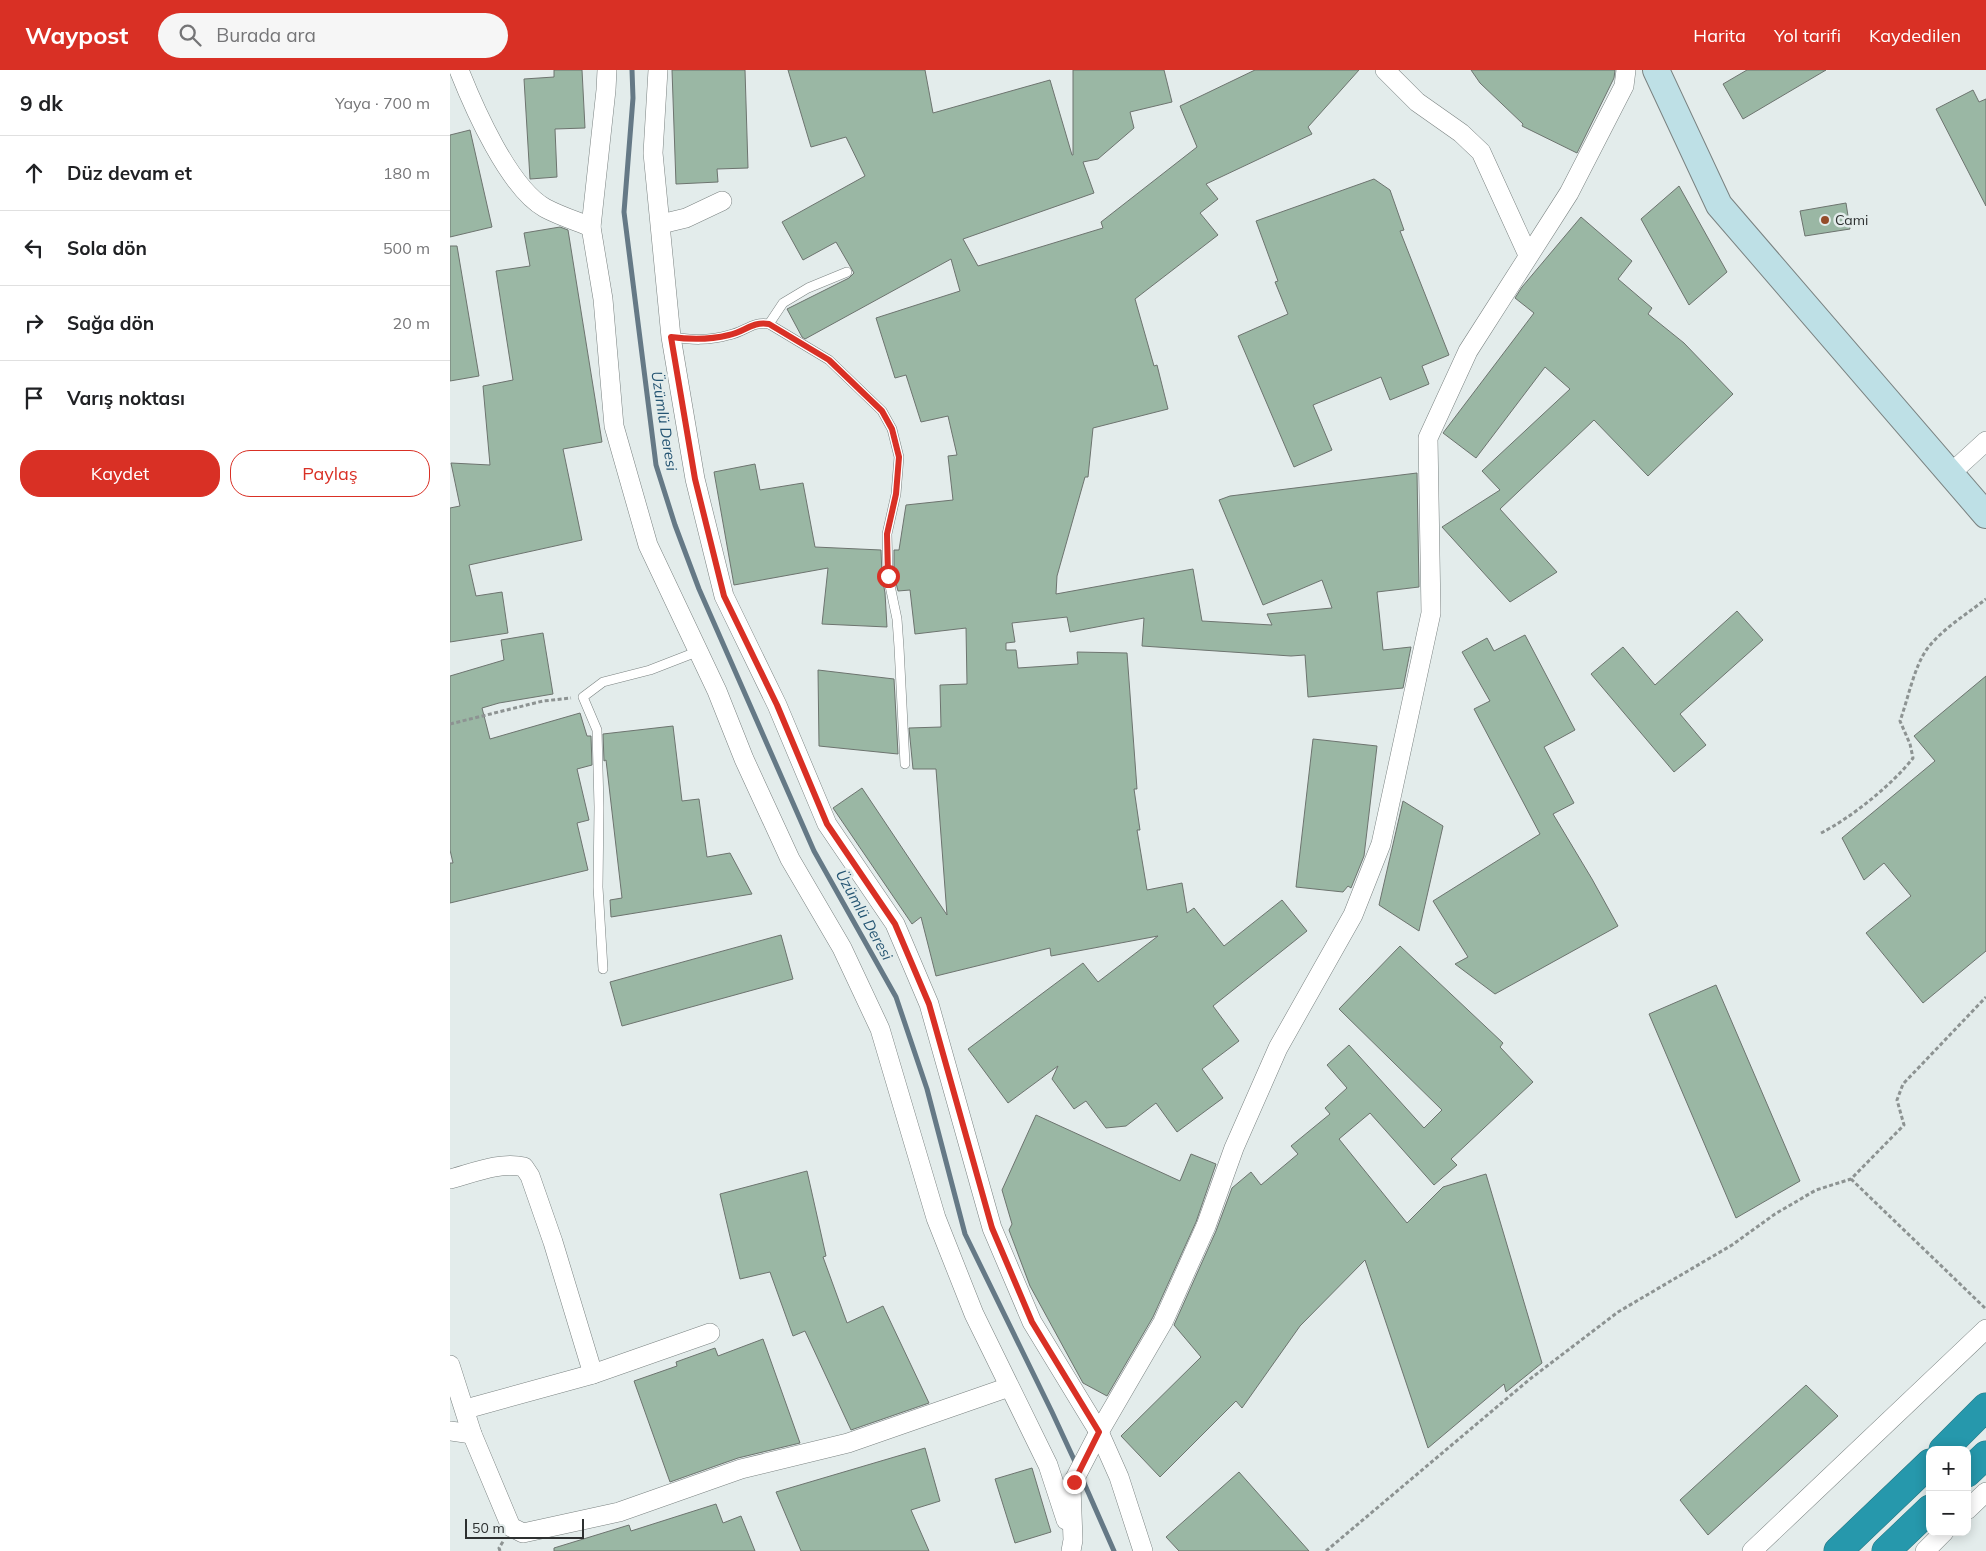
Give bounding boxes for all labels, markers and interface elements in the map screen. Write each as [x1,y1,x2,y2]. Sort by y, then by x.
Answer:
search box [158,13,508,58]
text: Waypost [25,20,128,50]
icon: search [176,21,204,49]
text: Burada ara [216,23,316,47]
text: Harita [1693,24,1746,47]
text: Yol tarifi [1774,24,1841,47]
text: Kaydedilen [1869,24,1961,47]
text: 9 dk [20,90,63,116]
text: Yaya · 700 m [335,93,430,113]
icon: ahead [20,159,48,187]
text: Düz devam et [67,161,192,185]
text: 180 m [383,163,430,183]
place label: Cami [1835,211,1868,229]
marker: Cami [1819,214,1831,226]
icon: left [20,234,48,262]
text: Sola dön [67,236,147,260]
text: 500 m [383,238,430,258]
icon: right [20,309,48,337]
text: Sağa dön [67,311,154,335]
text: 20 m [393,313,430,333]
water label: Üzümlü Deresi [647,370,682,473]
icon: arrive [20,384,48,412]
text: Varış noktası [67,386,185,410]
button: Kaydet [20,450,220,497]
button: Paylaş [230,450,430,497]
route start [877,565,900,588]
water label: Üzümlü Deresi [832,866,897,964]
map controls [1926,1446,1971,1536]
button: + [1926,1446,1971,1491]
route end [1063,1471,1086,1494]
button: − [1926,1491,1971,1536]
scale bar [465,1516,584,1539]
text: 50 m [472,1519,505,1537]

